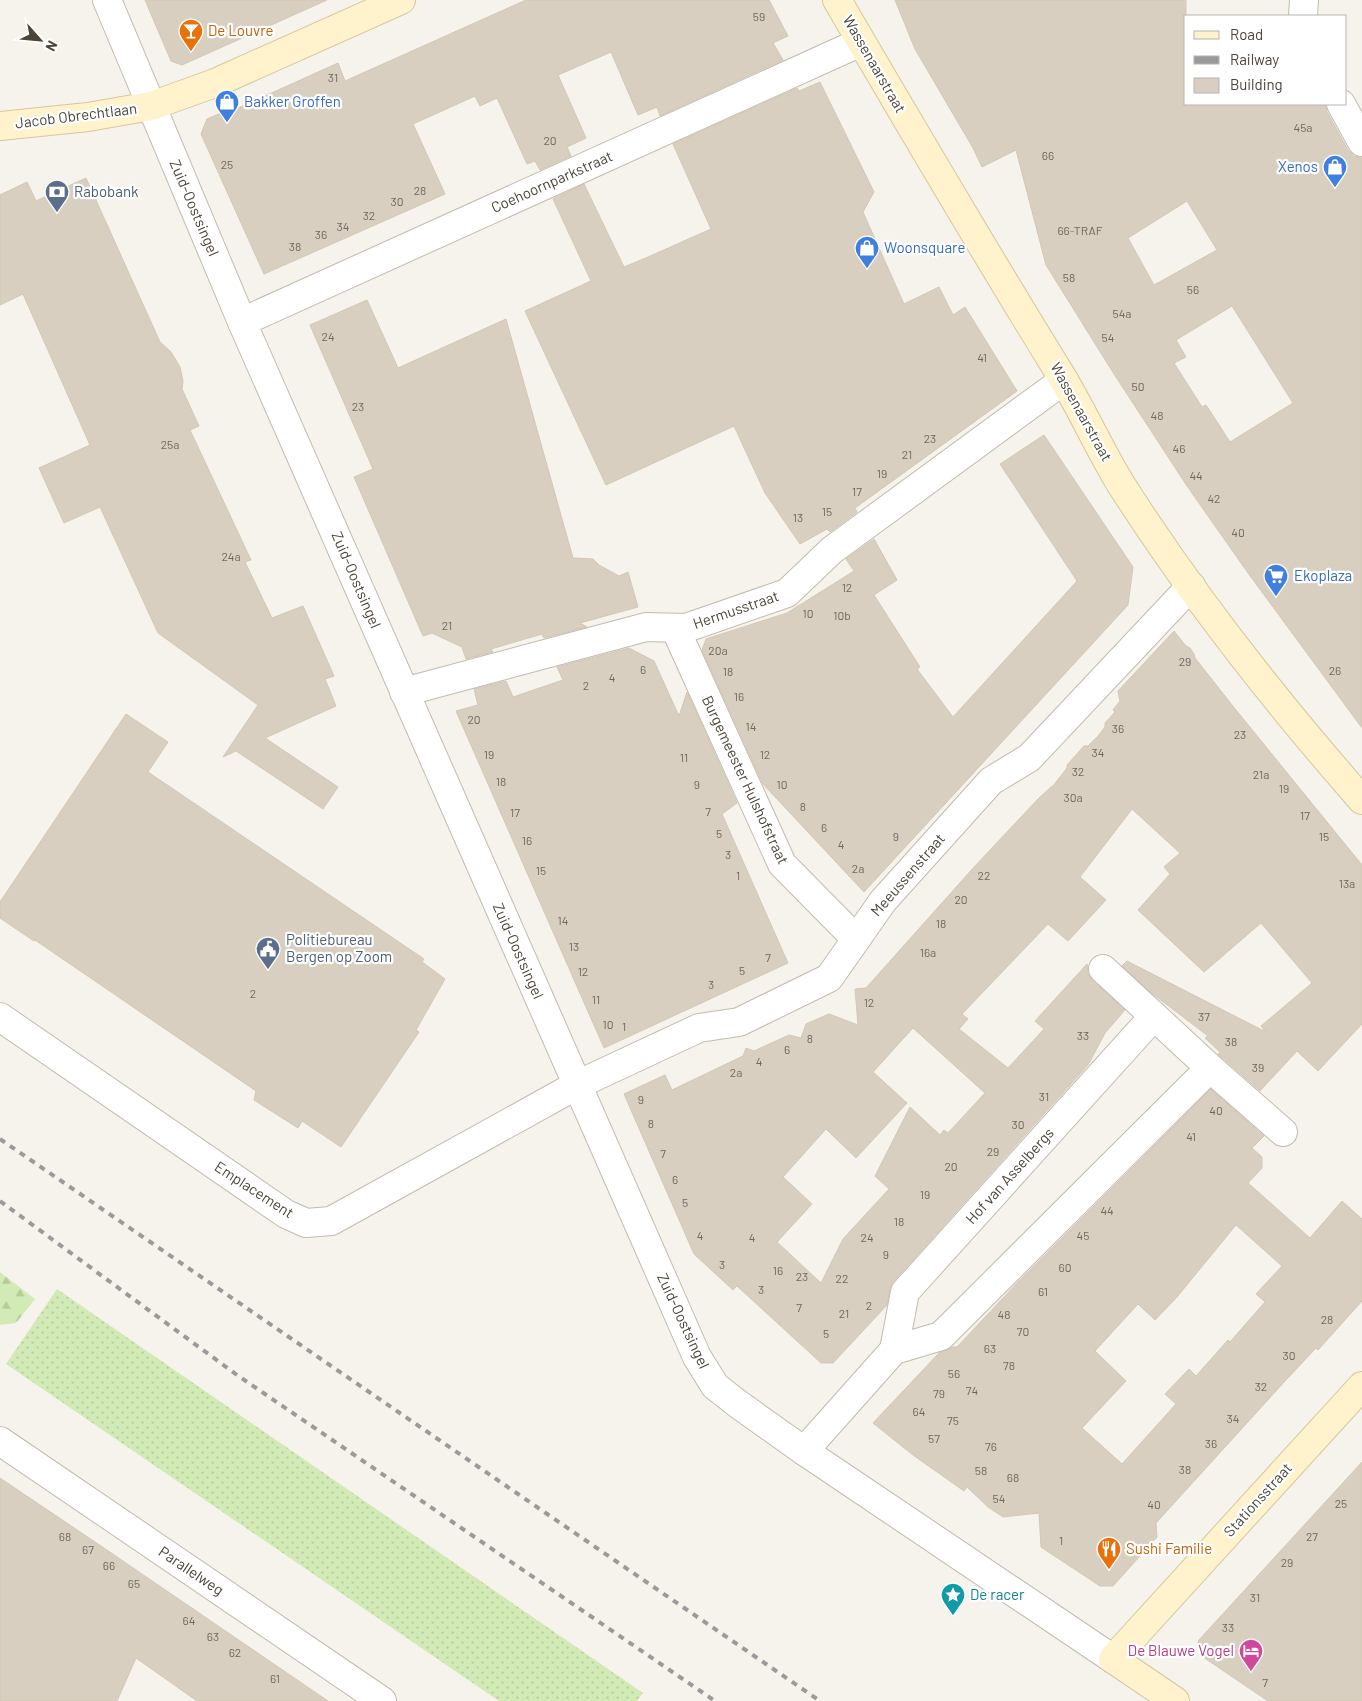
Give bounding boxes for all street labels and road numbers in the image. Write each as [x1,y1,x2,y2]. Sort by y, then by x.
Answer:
street label: Wassenaarstraat [840,11,910,116]
street label: Jacob Obrechtlaan [14,99,138,131]
street label: Coehoornparkstraat [488,146,615,216]
street label: Zuid-Oostsingel [167,157,223,259]
street label: Wassenaarstraat [1047,359,1116,464]
street label: Zuid-Oostsingel [329,529,385,631]
street label: Hermusstraat [690,586,781,632]
street label: Burgemeester Hulshofstraat [699,692,793,867]
street label: Meeussenstraat [866,829,948,919]
street label: Zuid-Oostsingel [490,900,548,1001]
street label: Hof van Asselbergs [961,1124,1057,1227]
street label: Emplacement [212,1157,297,1221]
street label: Zuid-Oostsingel [654,1270,714,1371]
street label: Stationsstraat [1219,1459,1295,1540]
street label: Parallelweg [156,1542,227,1598]

